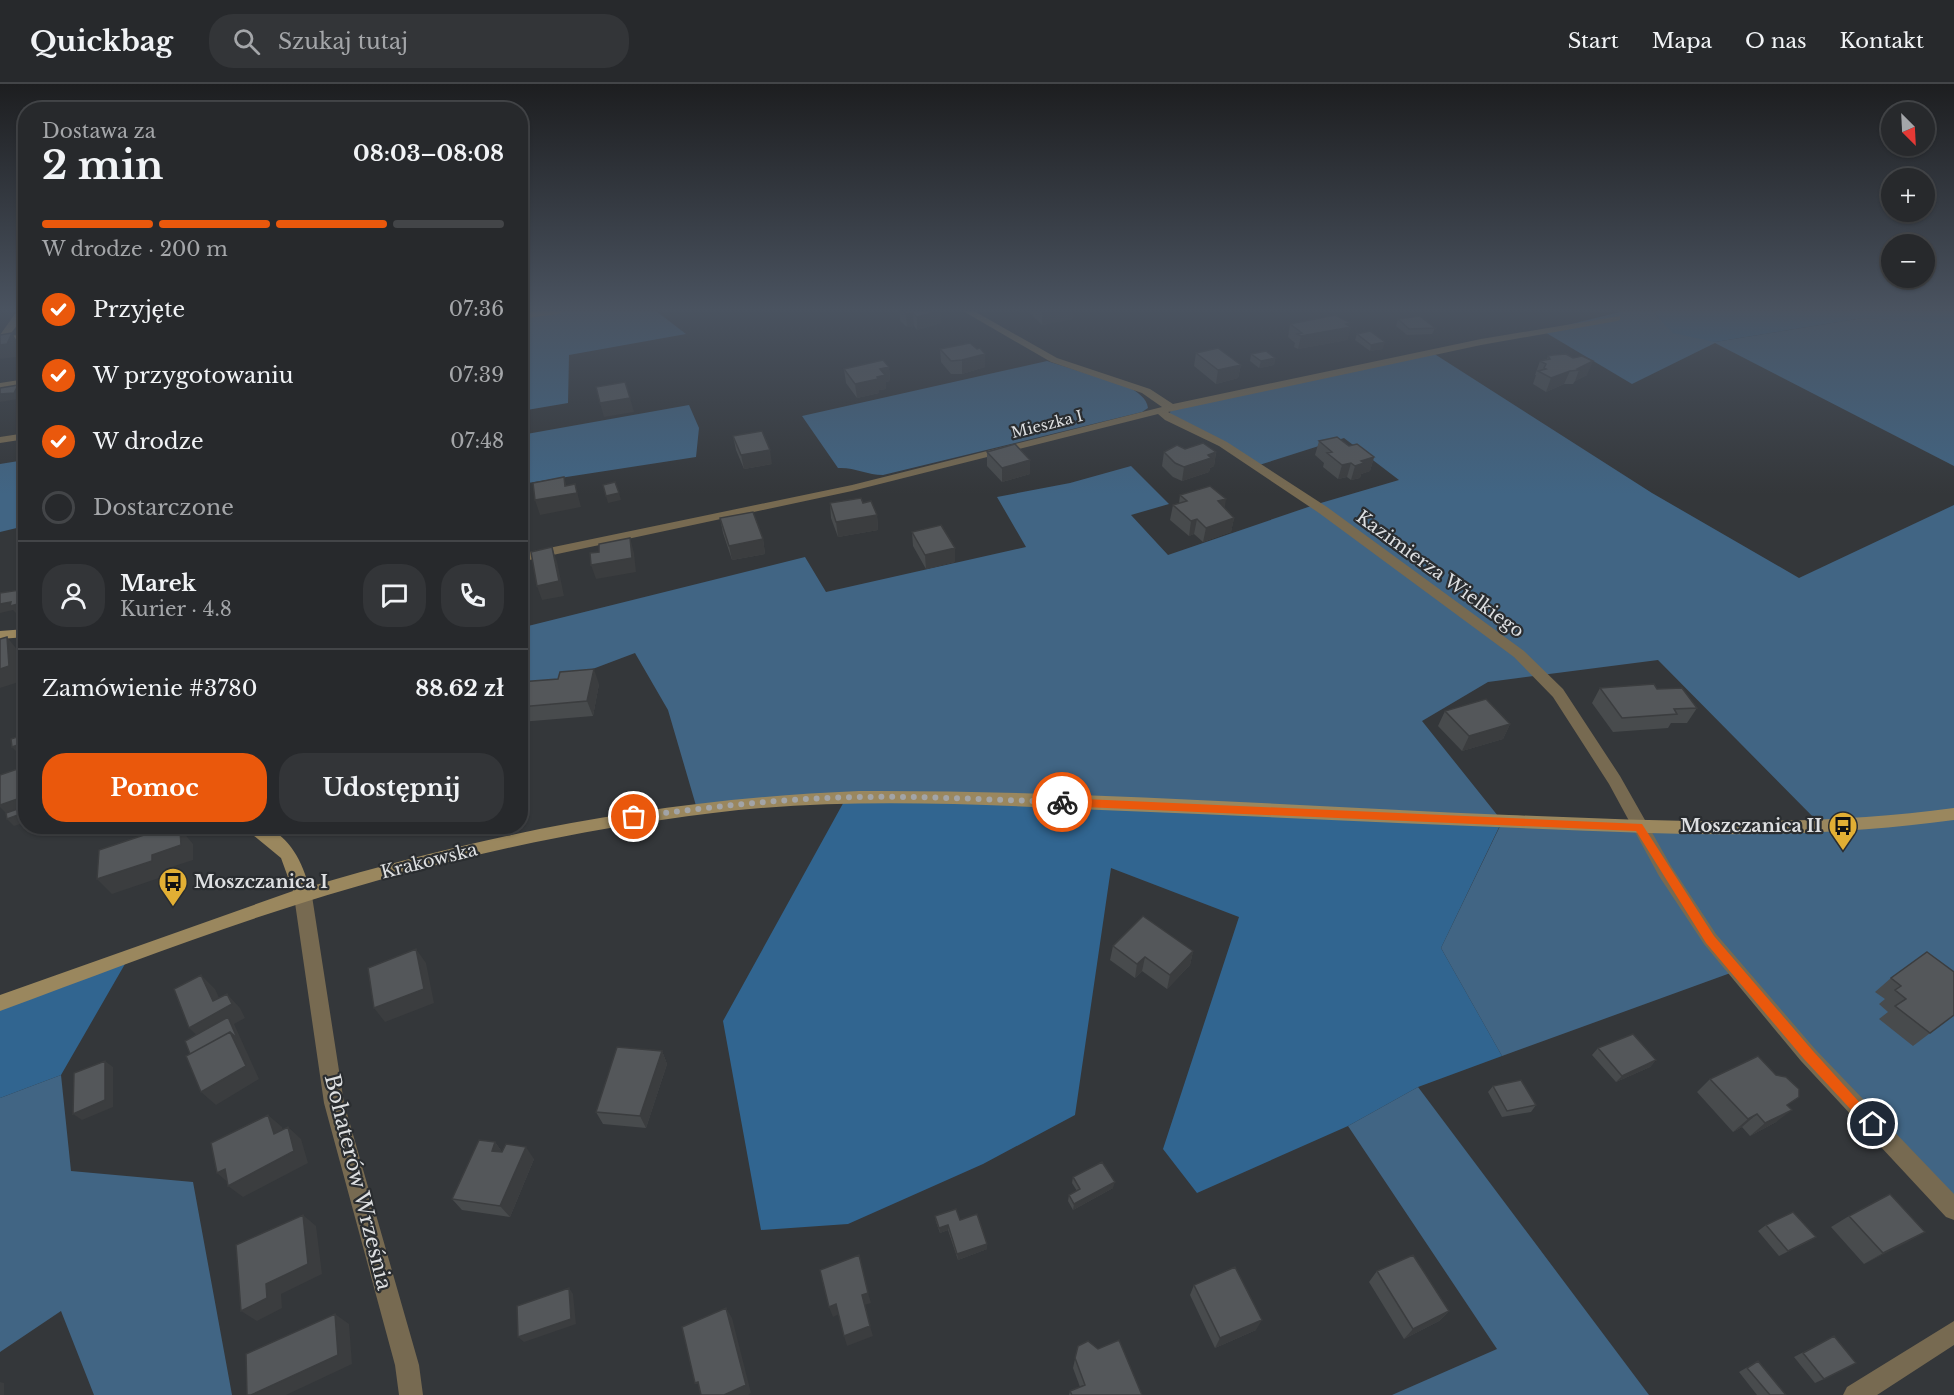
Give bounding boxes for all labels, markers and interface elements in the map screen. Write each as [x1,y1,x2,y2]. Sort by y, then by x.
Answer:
search box [209,14,629,68]
text: Quickbag [30,24,173,59]
icon: search [230,25,263,58]
text: Szukaj tutaj [278,28,408,55]
text: Start [1568,28,1619,54]
text: Mapa [1652,28,1712,54]
text: O nas [1745,28,1807,54]
text: Kontakt [1840,28,1924,54]
north arrow [1881,102,1935,156]
map controls [1881,102,1935,288]
text: Dostawa za [42,119,156,143]
text: 08:03–08:08 [353,140,504,167]
text: 2 min [42,141,163,190]
button: + [1881,168,1935,222]
button: − [1881,234,1935,288]
text: W drodze · 200 m [42,237,228,261]
icon: check [42,293,75,326]
text: Przyjęte [93,296,185,323]
text: 07:36 [449,297,504,321]
icon: check [42,359,75,392]
text: W przygotowaniu [93,362,294,389]
text: 07:39 [449,363,504,387]
street label: Mieszka I [1009,406,1085,442]
icon: check [42,425,75,458]
text: W drodze [93,428,204,455]
text: 07:48 [450,429,504,453]
text: Dostarczone [93,494,234,521]
street label: Kazimierza Wielkiego [1352,506,1528,642]
button: person [42,564,105,627]
button: chat [363,564,426,627]
button: phone [441,564,504,627]
text: Marek [120,570,196,597]
text: Kurier · 4.8 [120,597,232,621]
text: Zamówienie #3780 [42,675,257,702]
text: 88.62 zł [415,675,504,702]
button: Pomoc [42,753,267,822]
button: Udostępnij [279,753,504,822]
courier [1032,772,1092,832]
icon: bike [1046,786,1079,819]
pin [608,791,659,842]
icon: bag [617,800,650,833]
bus stop icon: Moszczanica II [1827,810,1859,852]
place label: Moszczanica II [1680,815,1822,837]
street label: Krakowska [378,838,480,884]
bus stop icon: Moszczanica I [157,866,189,908]
place label: Moszczanica I [194,871,328,893]
street label: Bohaterów Września [319,1071,398,1293]
pin [1847,1098,1898,1149]
icon: home [1856,1107,1889,1140]

